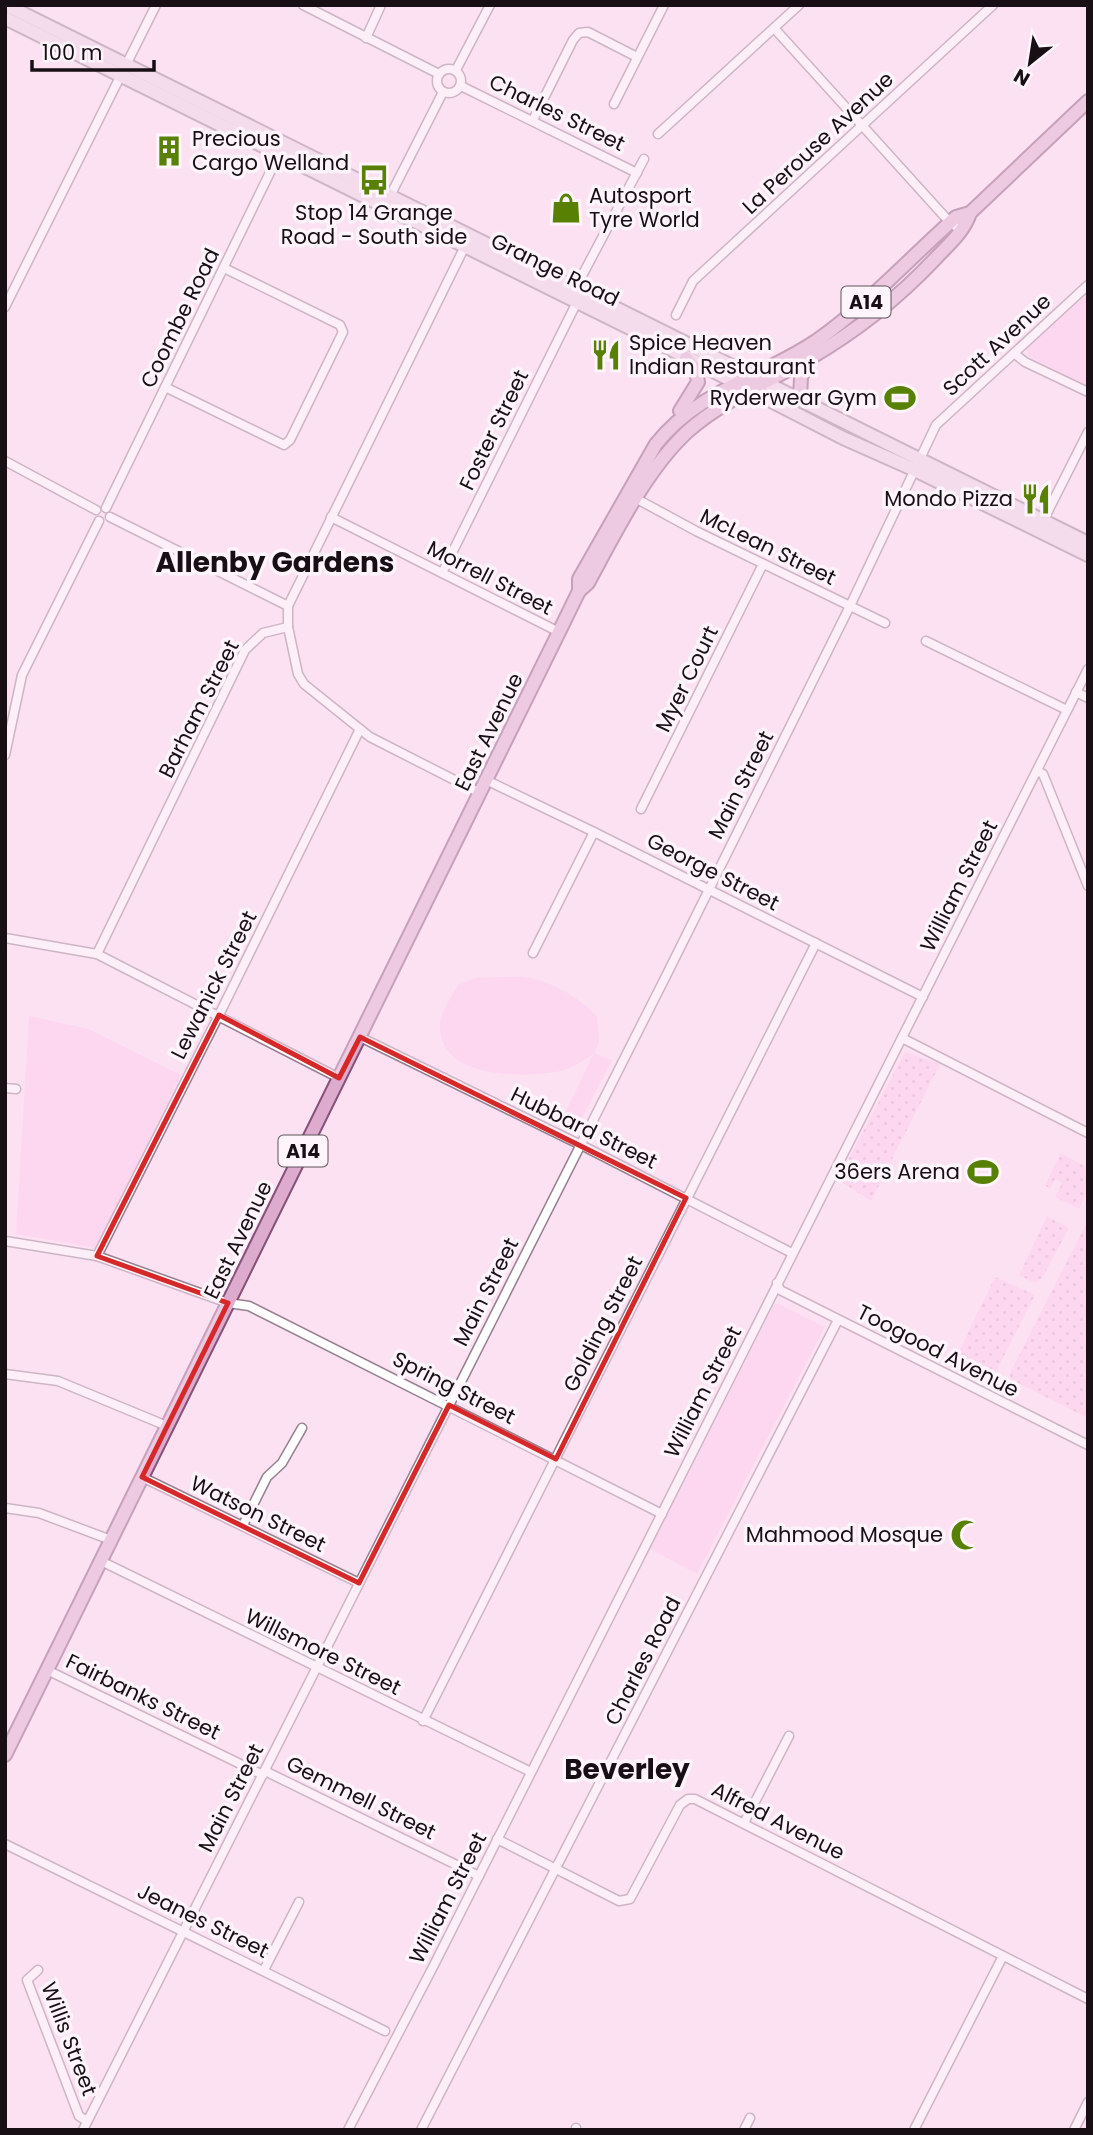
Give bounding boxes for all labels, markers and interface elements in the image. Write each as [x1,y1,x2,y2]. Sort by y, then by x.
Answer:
scale bar [32,28,154,72]
north arrow [995,28,1065,98]
text: 100 m [42,38,102,67]
text: N [1009,62,1035,93]
street label: La Perouse Avenue [736,65,900,220]
street label: Charles Street [484,67,630,158]
place label: Precious Cargo Welland [192,124,349,177]
building icon: Precious Cargo Welland [152,134,186,168]
bus stop icon: Stop 14 Grange Road - South side [357,163,391,197]
place label: Autosport Tyre World [589,181,700,234]
shop icon: Autosport Tyre World [549,191,583,225]
place label: Stop 14 Grange Road - South side [281,198,467,251]
street label: Grange Road [486,226,624,313]
street label: Coombe Road [133,243,226,393]
road number: A14 [842,286,890,318]
street label: Scott Avenue [936,287,1057,402]
place label: Spice Heaven Indian Restaurant [629,328,815,381]
restaurant icon: Spice Heaven Indian Restaurant [589,338,623,372]
street label: Foster Street [452,365,535,495]
sports icon: Ryderwear Gym [883,381,917,415]
place label: Ryderwear Gym [710,383,877,412]
restaurant icon: Mondo Pizza [1019,482,1053,516]
place label: Mondo Pizza [884,484,1013,513]
street label: McLean Street [696,501,841,592]
street label: Morrell Street [422,533,558,622]
district label: Allenby Gardens [155,543,395,582]
street label: Myer Court [648,621,725,737]
street label: Barham Street [151,635,246,783]
street label: East Avenue [447,668,530,796]
street label: Main Street [701,726,780,844]
street label: William Street [913,815,1004,957]
street label: George Street [642,826,784,917]
street label: Lewanick Street [164,906,263,1064]
street label: Hubbard Street [506,1080,662,1176]
road number: A14 [278,1135,328,1166]
sports icon: 36ers Arena [966,1155,1000,1189]
place label: 36ers Arena [834,1157,960,1186]
street label: East Avenue [196,1176,279,1304]
street label: Main Street [446,1233,525,1351]
street label: Golding Street [556,1251,649,1397]
street label: Toogood Avenue [852,1297,1024,1404]
street label: William Street [657,1321,748,1463]
street label: Spring Street [388,1344,521,1431]
street label: Watson Street [186,1468,331,1559]
mosque icon: Mahmood Mosque [949,1518,983,1552]
place label: Mahmood Mosque [746,1520,943,1549]
street label: Charles Road [598,1591,687,1730]
street label: Willsmore Street [240,1601,406,1702]
street label: Fairbanks Street [61,1647,225,1747]
street label: Main Street [191,1739,270,1857]
street label: Gemmell Street [282,1749,441,1846]
district label: Beverley [564,1750,690,1789]
street label: Alfred Avenue [707,1775,850,1867]
street label: William Street [402,1827,493,1969]
street label: Jeanes Street [133,1876,274,1965]
street label: Willis Street [35,1978,104,2100]

